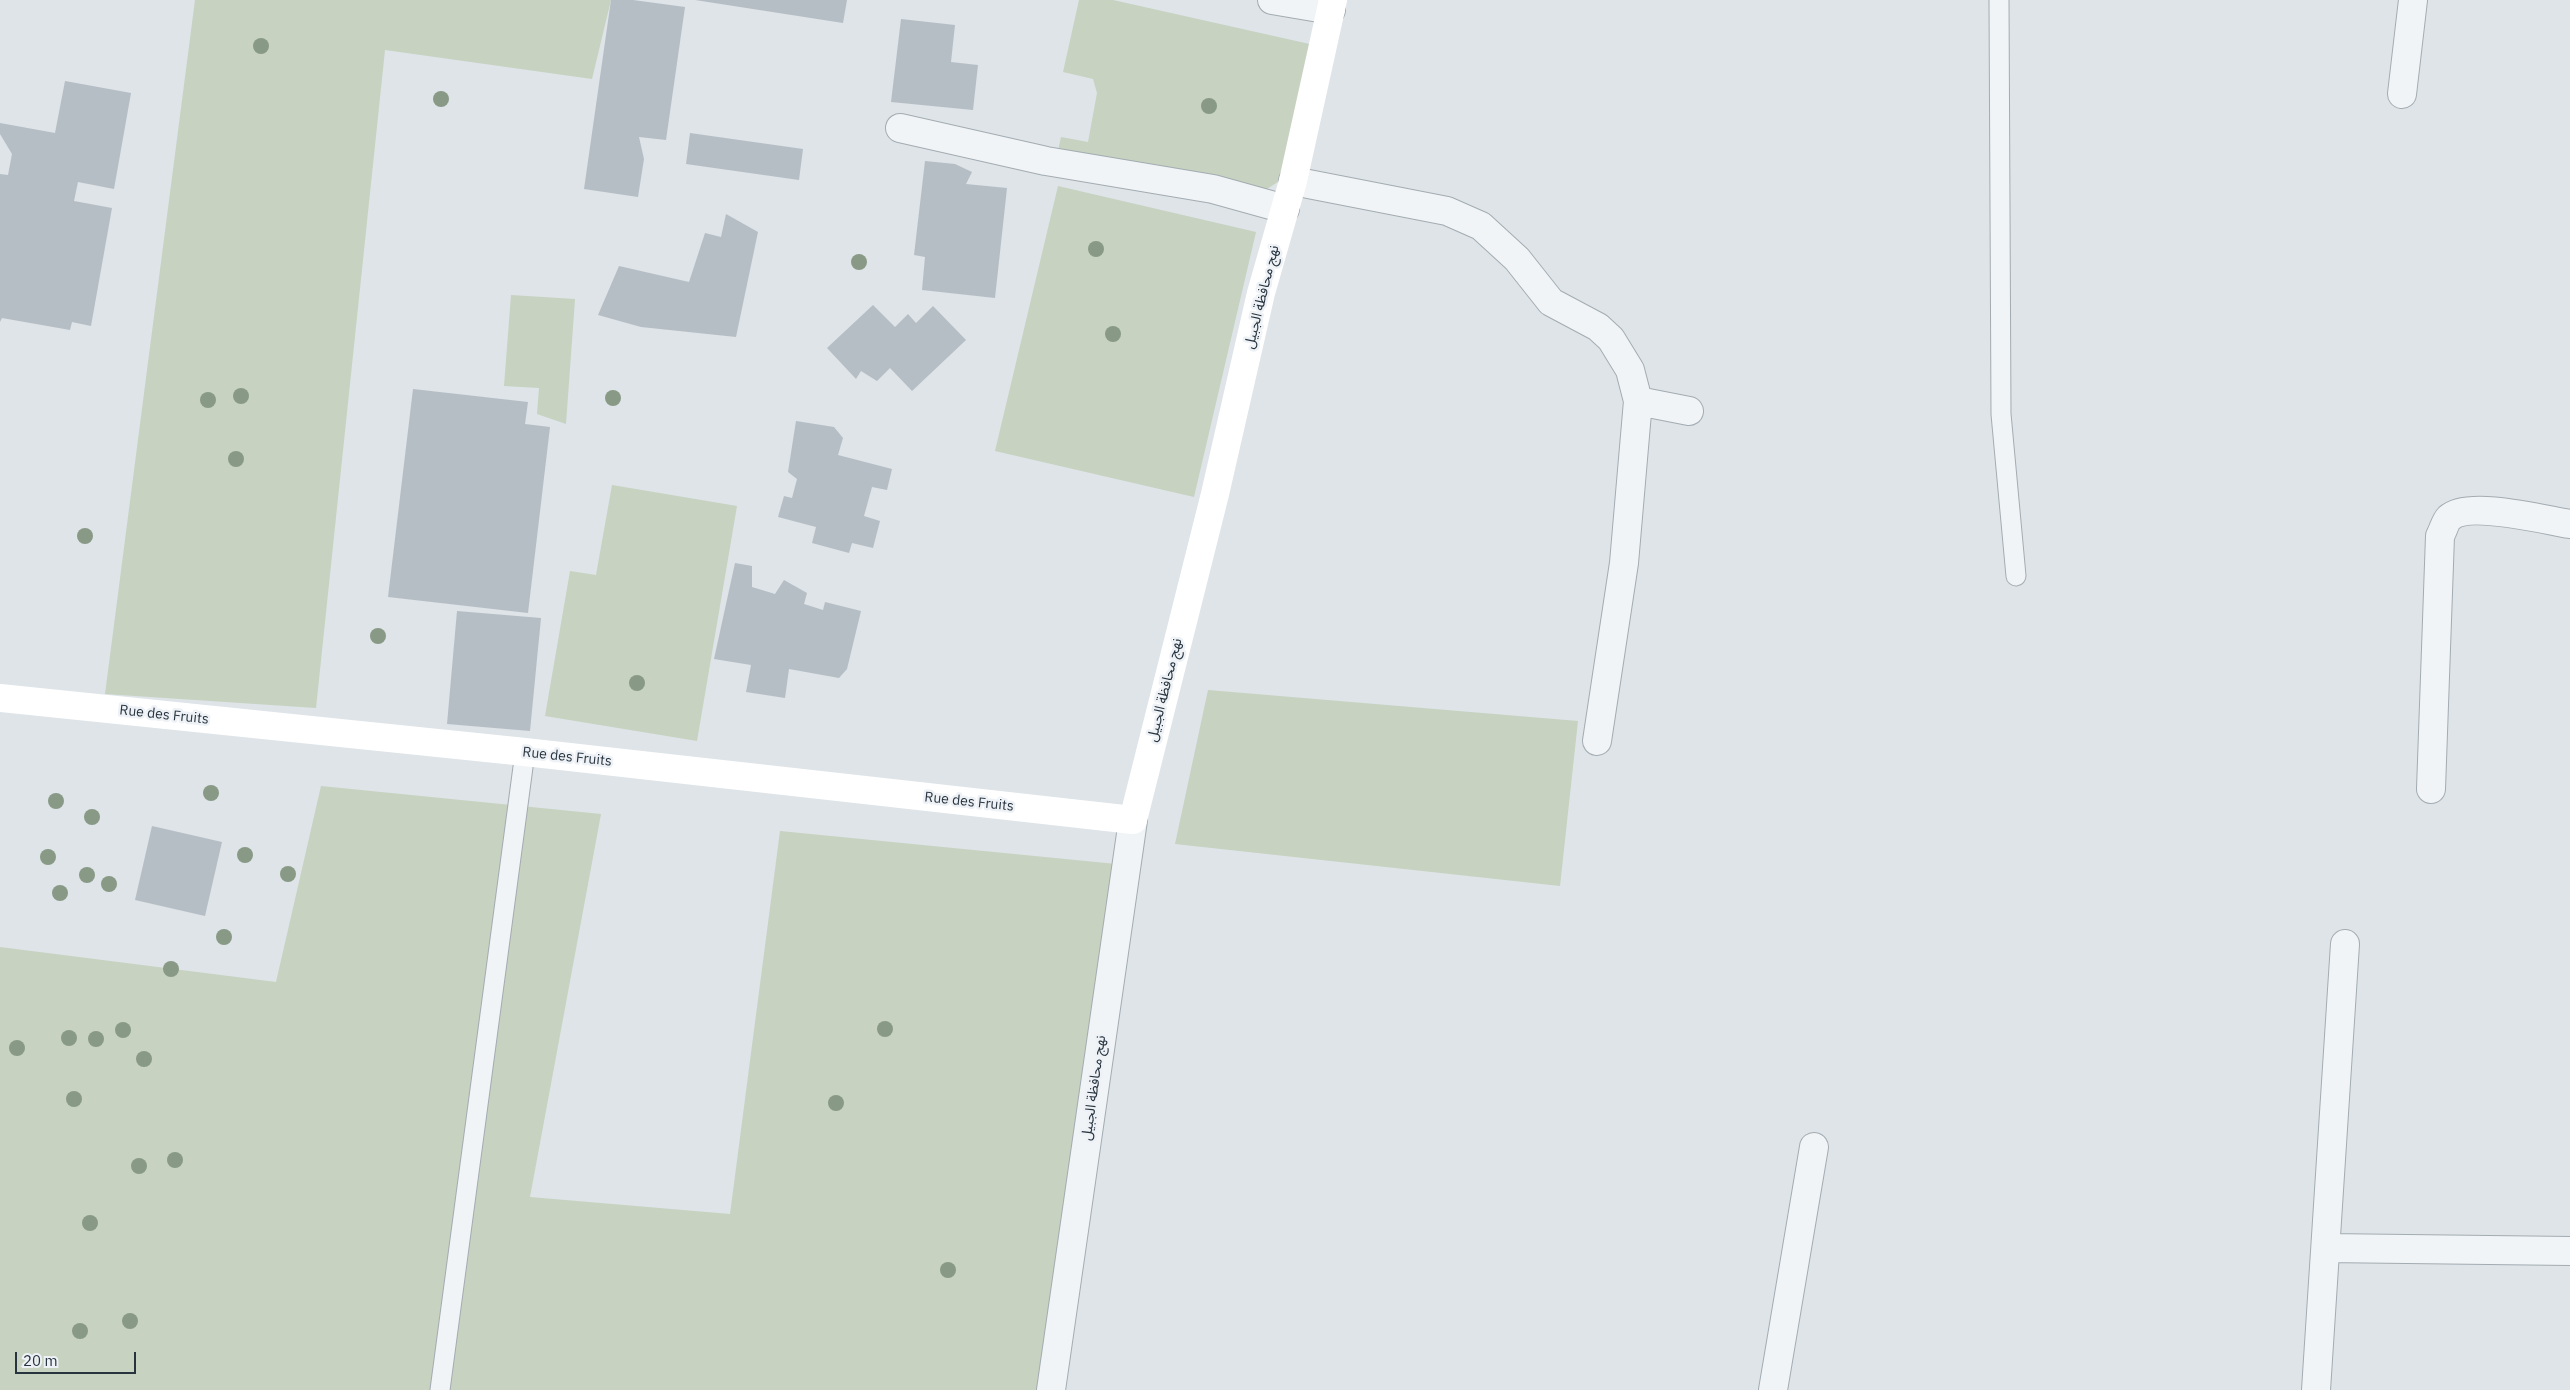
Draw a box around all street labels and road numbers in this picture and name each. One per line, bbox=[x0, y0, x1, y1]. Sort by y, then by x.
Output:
street label: نهج محافظة الجبيل bbox=[1241, 244, 1283, 350]
street label: نهج محافظة الجبيل bbox=[1144, 637, 1186, 743]
street label: Rue des Fruits bbox=[119, 702, 209, 728]
street label: Rue des Fruits bbox=[522, 744, 612, 770]
street label: Rue des Fruits bbox=[924, 789, 1014, 815]
street label: نهج محافظة الجبيل bbox=[1078, 1034, 1110, 1142]

